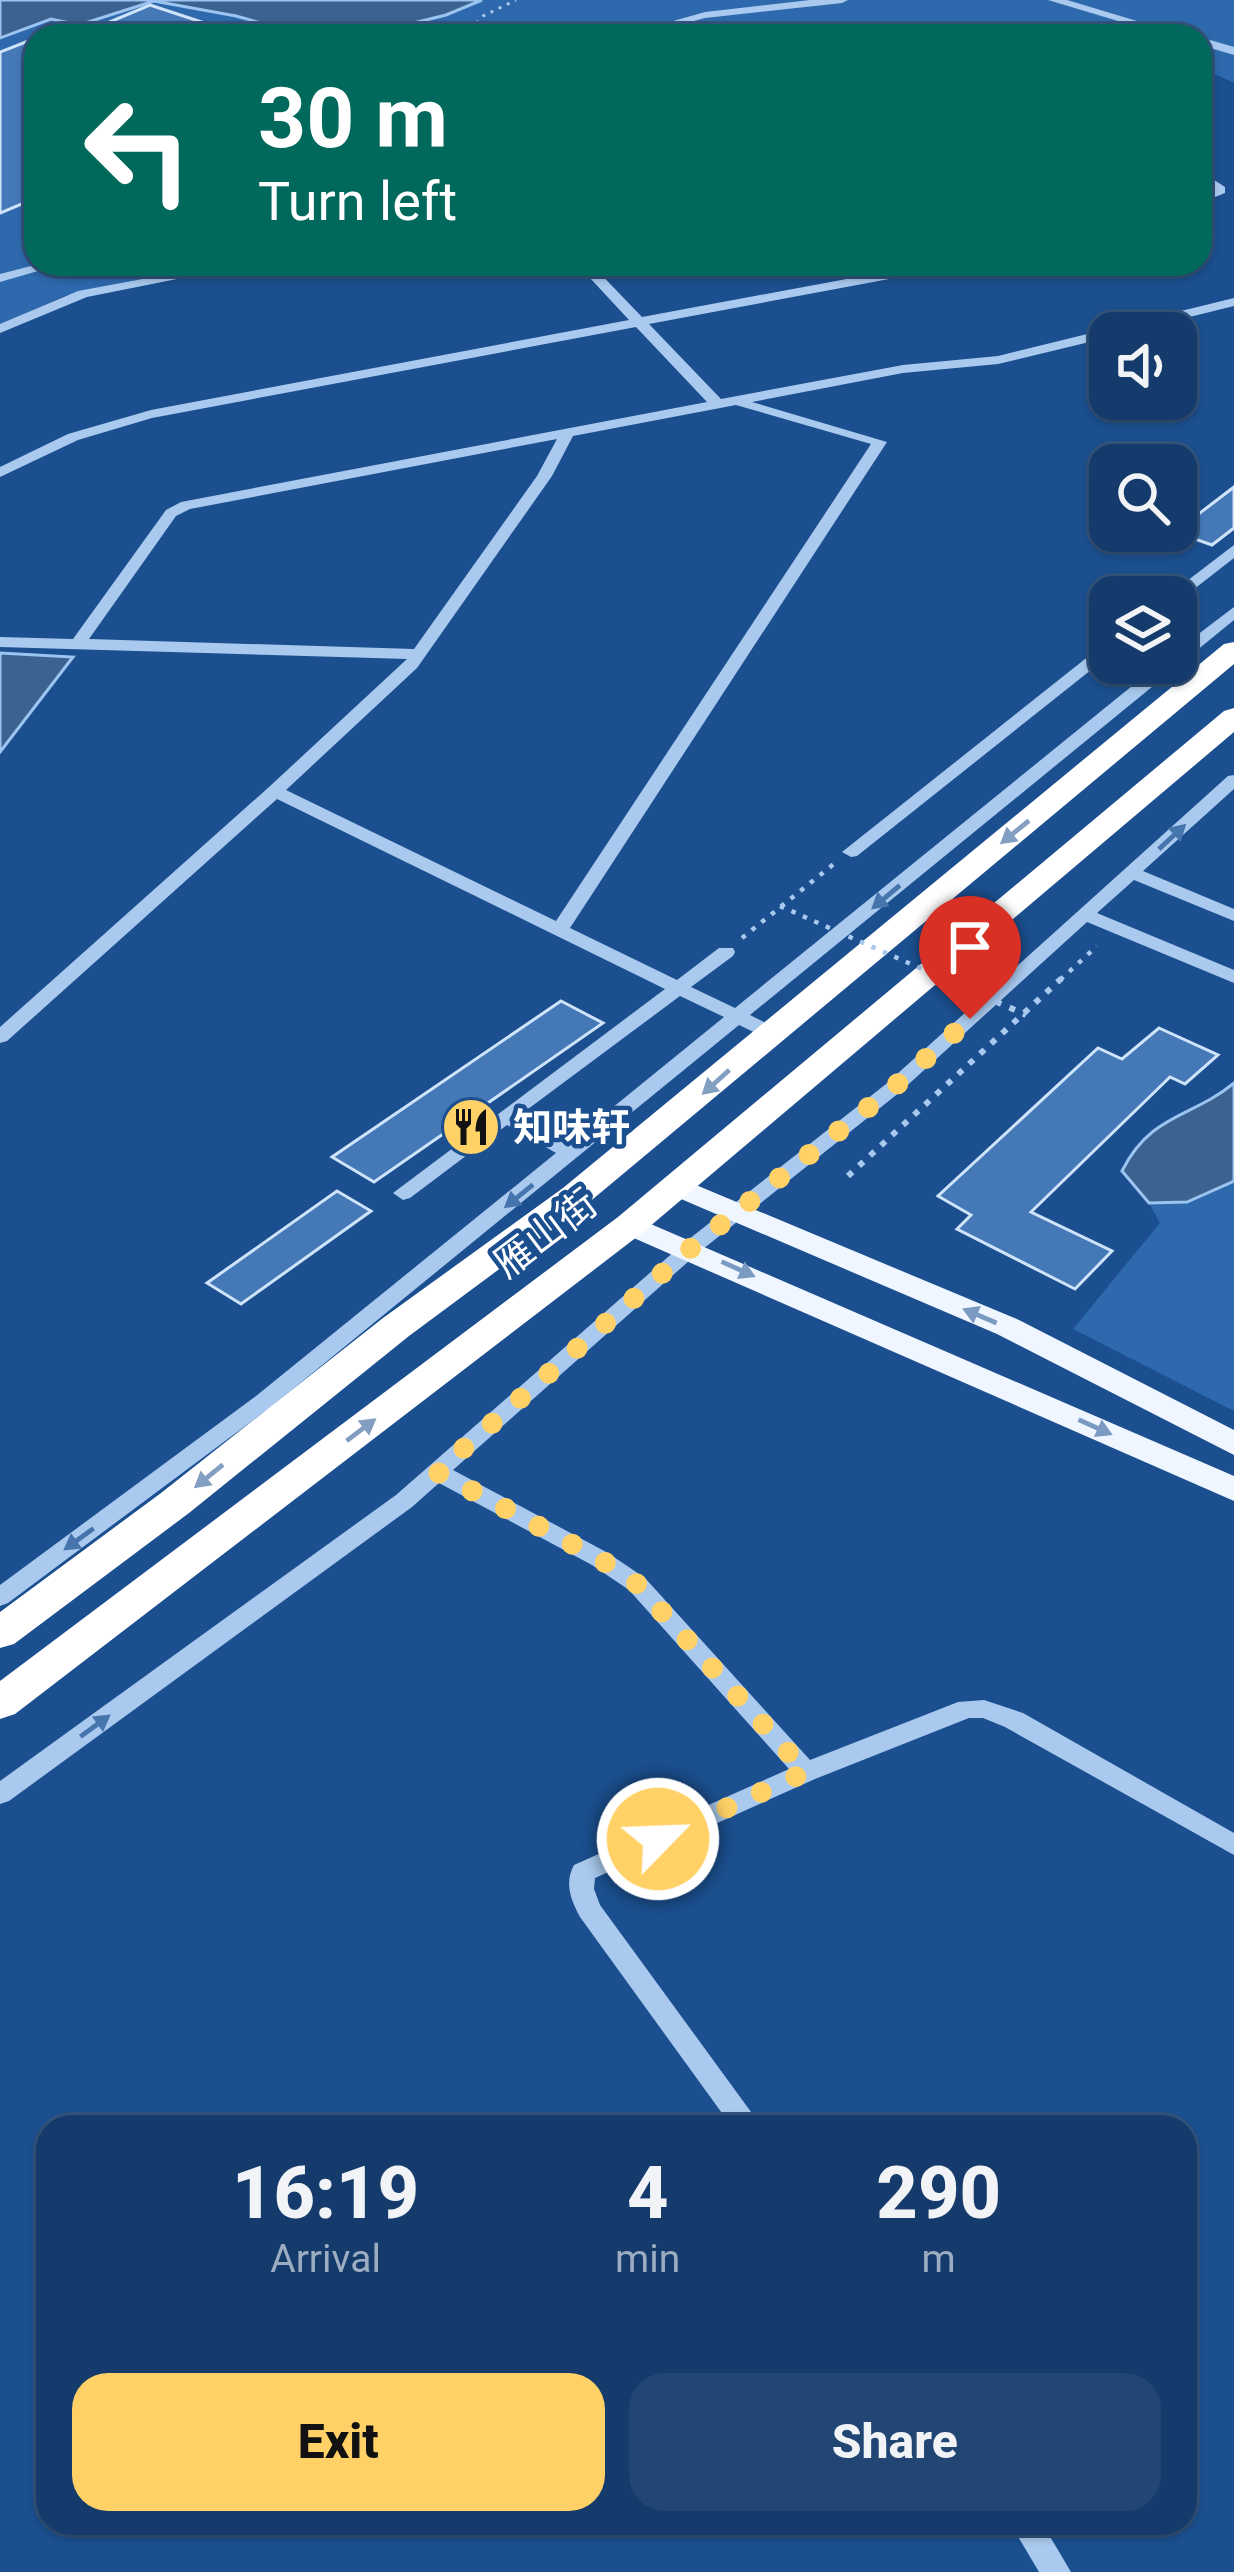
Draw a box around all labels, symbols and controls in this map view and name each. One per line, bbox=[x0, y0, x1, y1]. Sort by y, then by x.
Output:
text: 30 m bbox=[258, 69, 448, 168]
icon: left bbox=[60, 72, 216, 228]
text: Turn left bbox=[258, 170, 457, 233]
map controls bbox=[1089, 312, 1197, 684]
button: sound bbox=[1089, 312, 1197, 420]
button: search bbox=[1089, 444, 1197, 552]
button: layers bbox=[1089, 576, 1197, 684]
one-way arrow bbox=[1000, 818, 1030, 844]
one-way arrow bbox=[1157, 824, 1186, 851]
one-way arrow bbox=[871, 884, 902, 909]
pin bbox=[919, 896, 1021, 1019]
icon: arrive bbox=[937, 914, 1003, 980]
one-way arrow bbox=[701, 1068, 730, 1095]
restaurant icon: 知味轩 bbox=[440, 1096, 502, 1158]
place label: 知味轩 bbox=[513, 1105, 630, 1151]
street label: 雁山街 bbox=[485, 1180, 606, 1287]
one-way arrow bbox=[503, 1183, 534, 1208]
one-way arrow bbox=[721, 1259, 756, 1279]
one-way arrow bbox=[962, 1305, 997, 1325]
one-way arrow bbox=[1077, 1417, 1112, 1437]
one-way arrow bbox=[346, 1418, 377, 1442]
one-way arrow bbox=[194, 1463, 225, 1488]
one-way arrow bbox=[63, 1527, 94, 1551]
one-way arrow bbox=[79, 1714, 111, 1738]
position arrow bbox=[595, 1776, 721, 1902]
text: 16:19 bbox=[232, 2151, 419, 2236]
text: 4 bbox=[627, 2151, 668, 2236]
text: 290 bbox=[876, 2151, 1001, 2236]
text: Arrival bbox=[270, 2236, 381, 2282]
text: min bbox=[615, 2236, 680, 2282]
text: m bbox=[922, 2236, 956, 2282]
button: Exit bbox=[72, 2373, 605, 2511]
button: Share bbox=[629, 2373, 1161, 2511]

